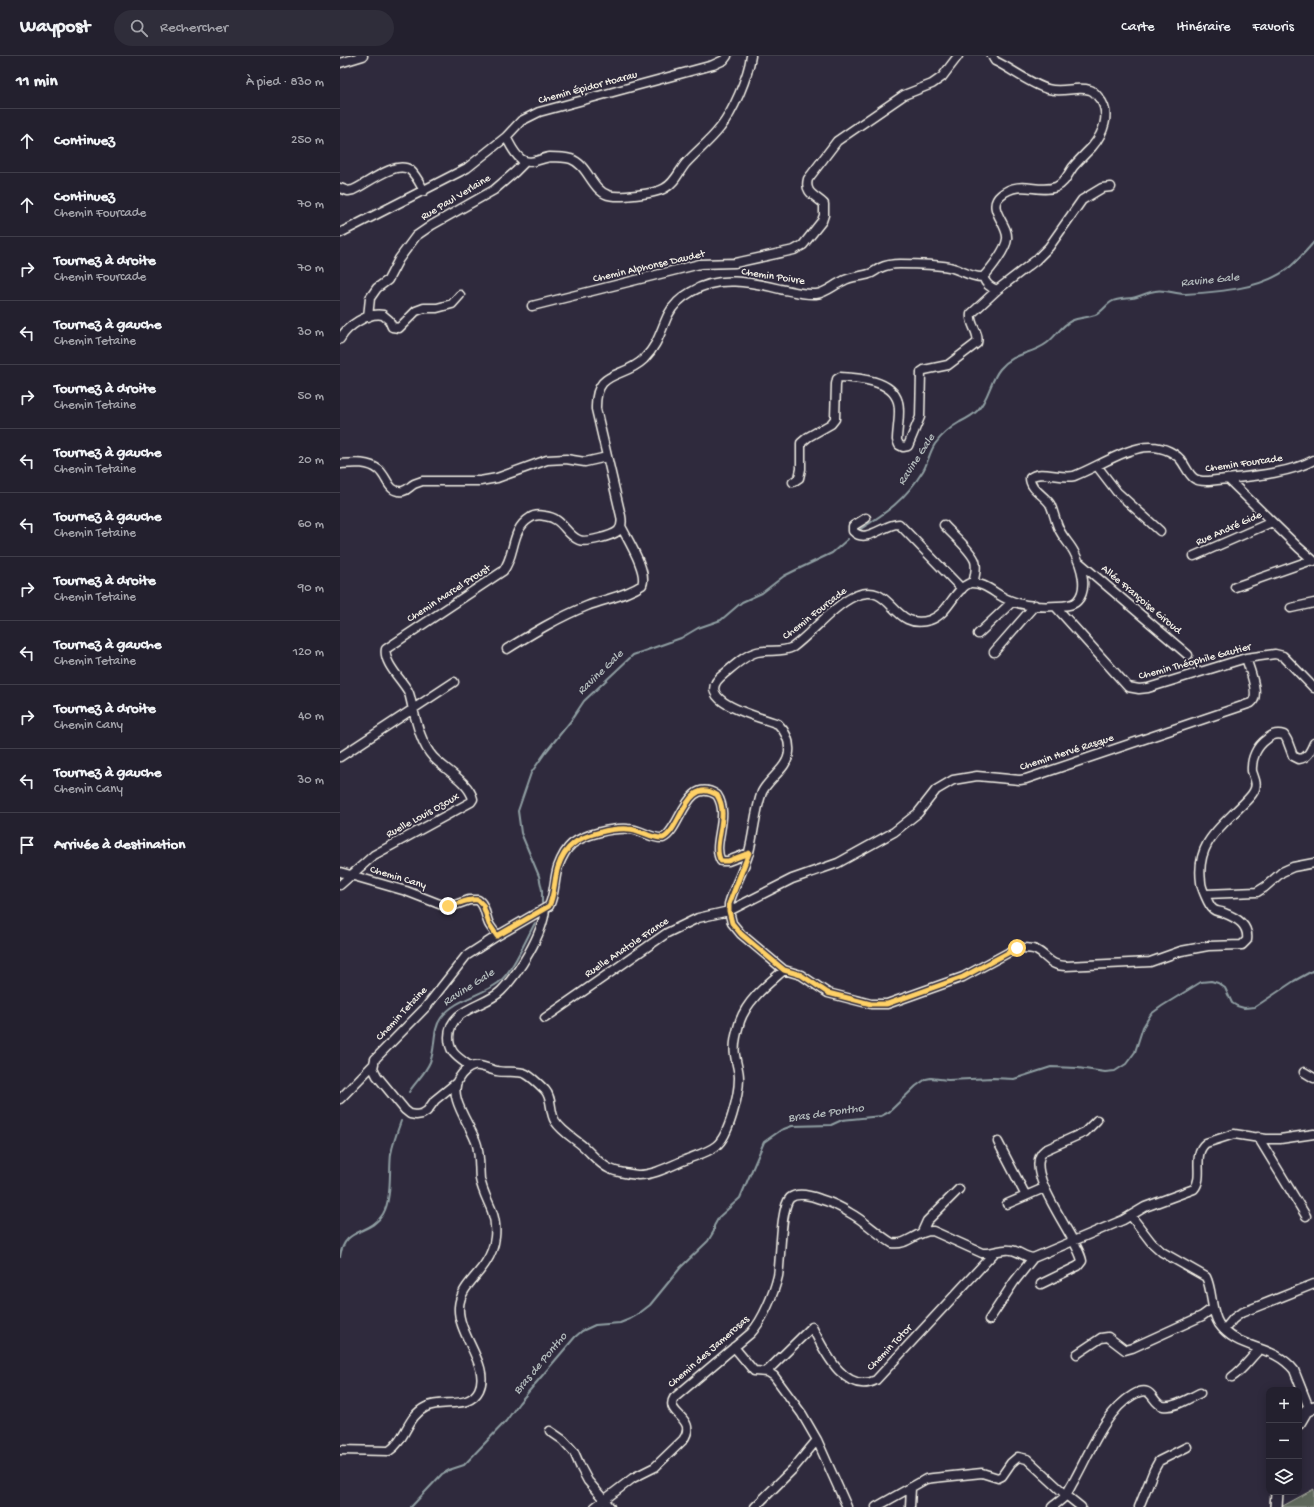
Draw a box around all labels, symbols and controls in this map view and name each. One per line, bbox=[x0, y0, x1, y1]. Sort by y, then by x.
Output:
search box bbox=[114, 10, 394, 46]
text: Waypost bbox=[20, 16, 90, 39]
icon: search bbox=[128, 17, 150, 39]
text: Rechercher bbox=[160, 19, 228, 37]
text: Carte bbox=[1121, 19, 1155, 36]
text: Itinéraire bbox=[1177, 19, 1230, 36]
text: Favoris bbox=[1252, 19, 1294, 36]
street label: Chemin Épidor Hoarau bbox=[537, 68, 639, 107]
text: 11 min bbox=[16, 72, 58, 92]
text: À pied · 830 m bbox=[246, 75, 324, 90]
icon: ahead bbox=[16, 130, 38, 152]
text: Continuez bbox=[54, 132, 115, 150]
text: 250 m bbox=[291, 133, 324, 148]
street label: Rue Paul Verlaine bbox=[419, 172, 493, 224]
text: Continuez bbox=[54, 188, 115, 206]
icon: ahead bbox=[16, 194, 38, 216]
text: 70 m bbox=[298, 197, 324, 212]
text: Chemin Fourcade bbox=[54, 206, 146, 221]
street label: Chemin Alphonse Daudet bbox=[592, 248, 707, 286]
text: Tournez à droite bbox=[54, 252, 156, 270]
icon: right bbox=[16, 258, 38, 280]
text: 70 m bbox=[298, 261, 324, 276]
street label: Chemin Poivre bbox=[740, 266, 806, 288]
text: Chemin Fourcade bbox=[54, 270, 146, 285]
water label: Ravine Gale bbox=[1180, 271, 1241, 291]
text: Tournez à gauche bbox=[54, 316, 162, 334]
icon: left bbox=[16, 322, 38, 344]
text: 30 m bbox=[298, 325, 324, 340]
text: Chemin Tetaine bbox=[54, 334, 136, 349]
text: Tournez à droite bbox=[54, 380, 156, 398]
icon: right bbox=[16, 386, 38, 408]
text: 50 m bbox=[297, 389, 324, 404]
text: Chemin Tetaine bbox=[54, 398, 136, 413]
water label: Ravine Gale bbox=[895, 431, 939, 488]
text: Tournez à gauche bbox=[54, 444, 162, 462]
icon: left bbox=[16, 450, 38, 472]
text: 20 m bbox=[298, 453, 324, 468]
street label: Chemin Fourcade bbox=[1205, 453, 1284, 475]
text: Chemin Tetaine bbox=[54, 462, 136, 477]
text: Tournez à gauche bbox=[54, 508, 162, 526]
street label: Rue André Gide bbox=[1194, 509, 1264, 549]
icon: left bbox=[16, 514, 38, 536]
text: 60 m bbox=[298, 517, 324, 532]
text: Chemin Tetaine bbox=[54, 526, 136, 541]
street label: Chemin Marcel Proust bbox=[405, 562, 494, 625]
street label: Allée Françoise Giroud bbox=[1099, 563, 1185, 638]
text: Tournez à droite bbox=[54, 572, 156, 590]
icon: right bbox=[16, 578, 38, 600]
text: 90 m bbox=[298, 581, 324, 596]
street label: Chemin Fourcade bbox=[781, 585, 850, 643]
text: Chemin Tetaine bbox=[54, 590, 136, 605]
text: Tournez à gauche bbox=[54, 636, 162, 654]
street label: Chemin Théophile Gautier bbox=[1137, 641, 1254, 683]
icon: left bbox=[16, 642, 38, 664]
text: 120 m bbox=[293, 645, 324, 660]
water label: Ravine Gale bbox=[575, 647, 628, 698]
text: Chemin Tetaine bbox=[54, 654, 136, 669]
text: Tournez à droite bbox=[54, 700, 156, 718]
icon: right bbox=[16, 706, 38, 728]
text: 40 m bbox=[298, 709, 324, 724]
text: Chemin Cany bbox=[54, 718, 123, 733]
street label: Chemin Hervé Rasque bbox=[1019, 732, 1116, 774]
text: Tournez à gauche bbox=[54, 764, 162, 782]
icon: left bbox=[16, 770, 38, 792]
text: 30 m bbox=[298, 773, 324, 788]
text: Chemin Cany bbox=[54, 782, 123, 797]
street label: Ruelle Louis Ozoux bbox=[384, 791, 462, 841]
icon: arrive bbox=[16, 834, 38, 856]
text: Arrivée à destination bbox=[54, 836, 185, 854]
street label: Chemin Cany bbox=[368, 864, 428, 892]
route end bbox=[439, 897, 457, 915]
street label: Ruelle Anatole France bbox=[583, 915, 672, 981]
route start bbox=[1008, 939, 1026, 957]
water label: Ravine Gale bbox=[441, 966, 498, 1010]
street label: Chemin Tetaine bbox=[374, 984, 430, 1043]
water label: Bras de Pontho bbox=[787, 1102, 866, 1126]
street label: Chemin des Jamerosas bbox=[666, 1313, 753, 1391]
street label: Chemin Totor bbox=[865, 1322, 916, 1374]
water label: Bras de Pontho bbox=[511, 1330, 571, 1398]
map controls bbox=[1266, 1387, 1302, 1495]
button: + bbox=[1266, 1387, 1302, 1423]
button: − bbox=[1266, 1423, 1302, 1459]
button: layers bbox=[1266, 1459, 1302, 1495]

